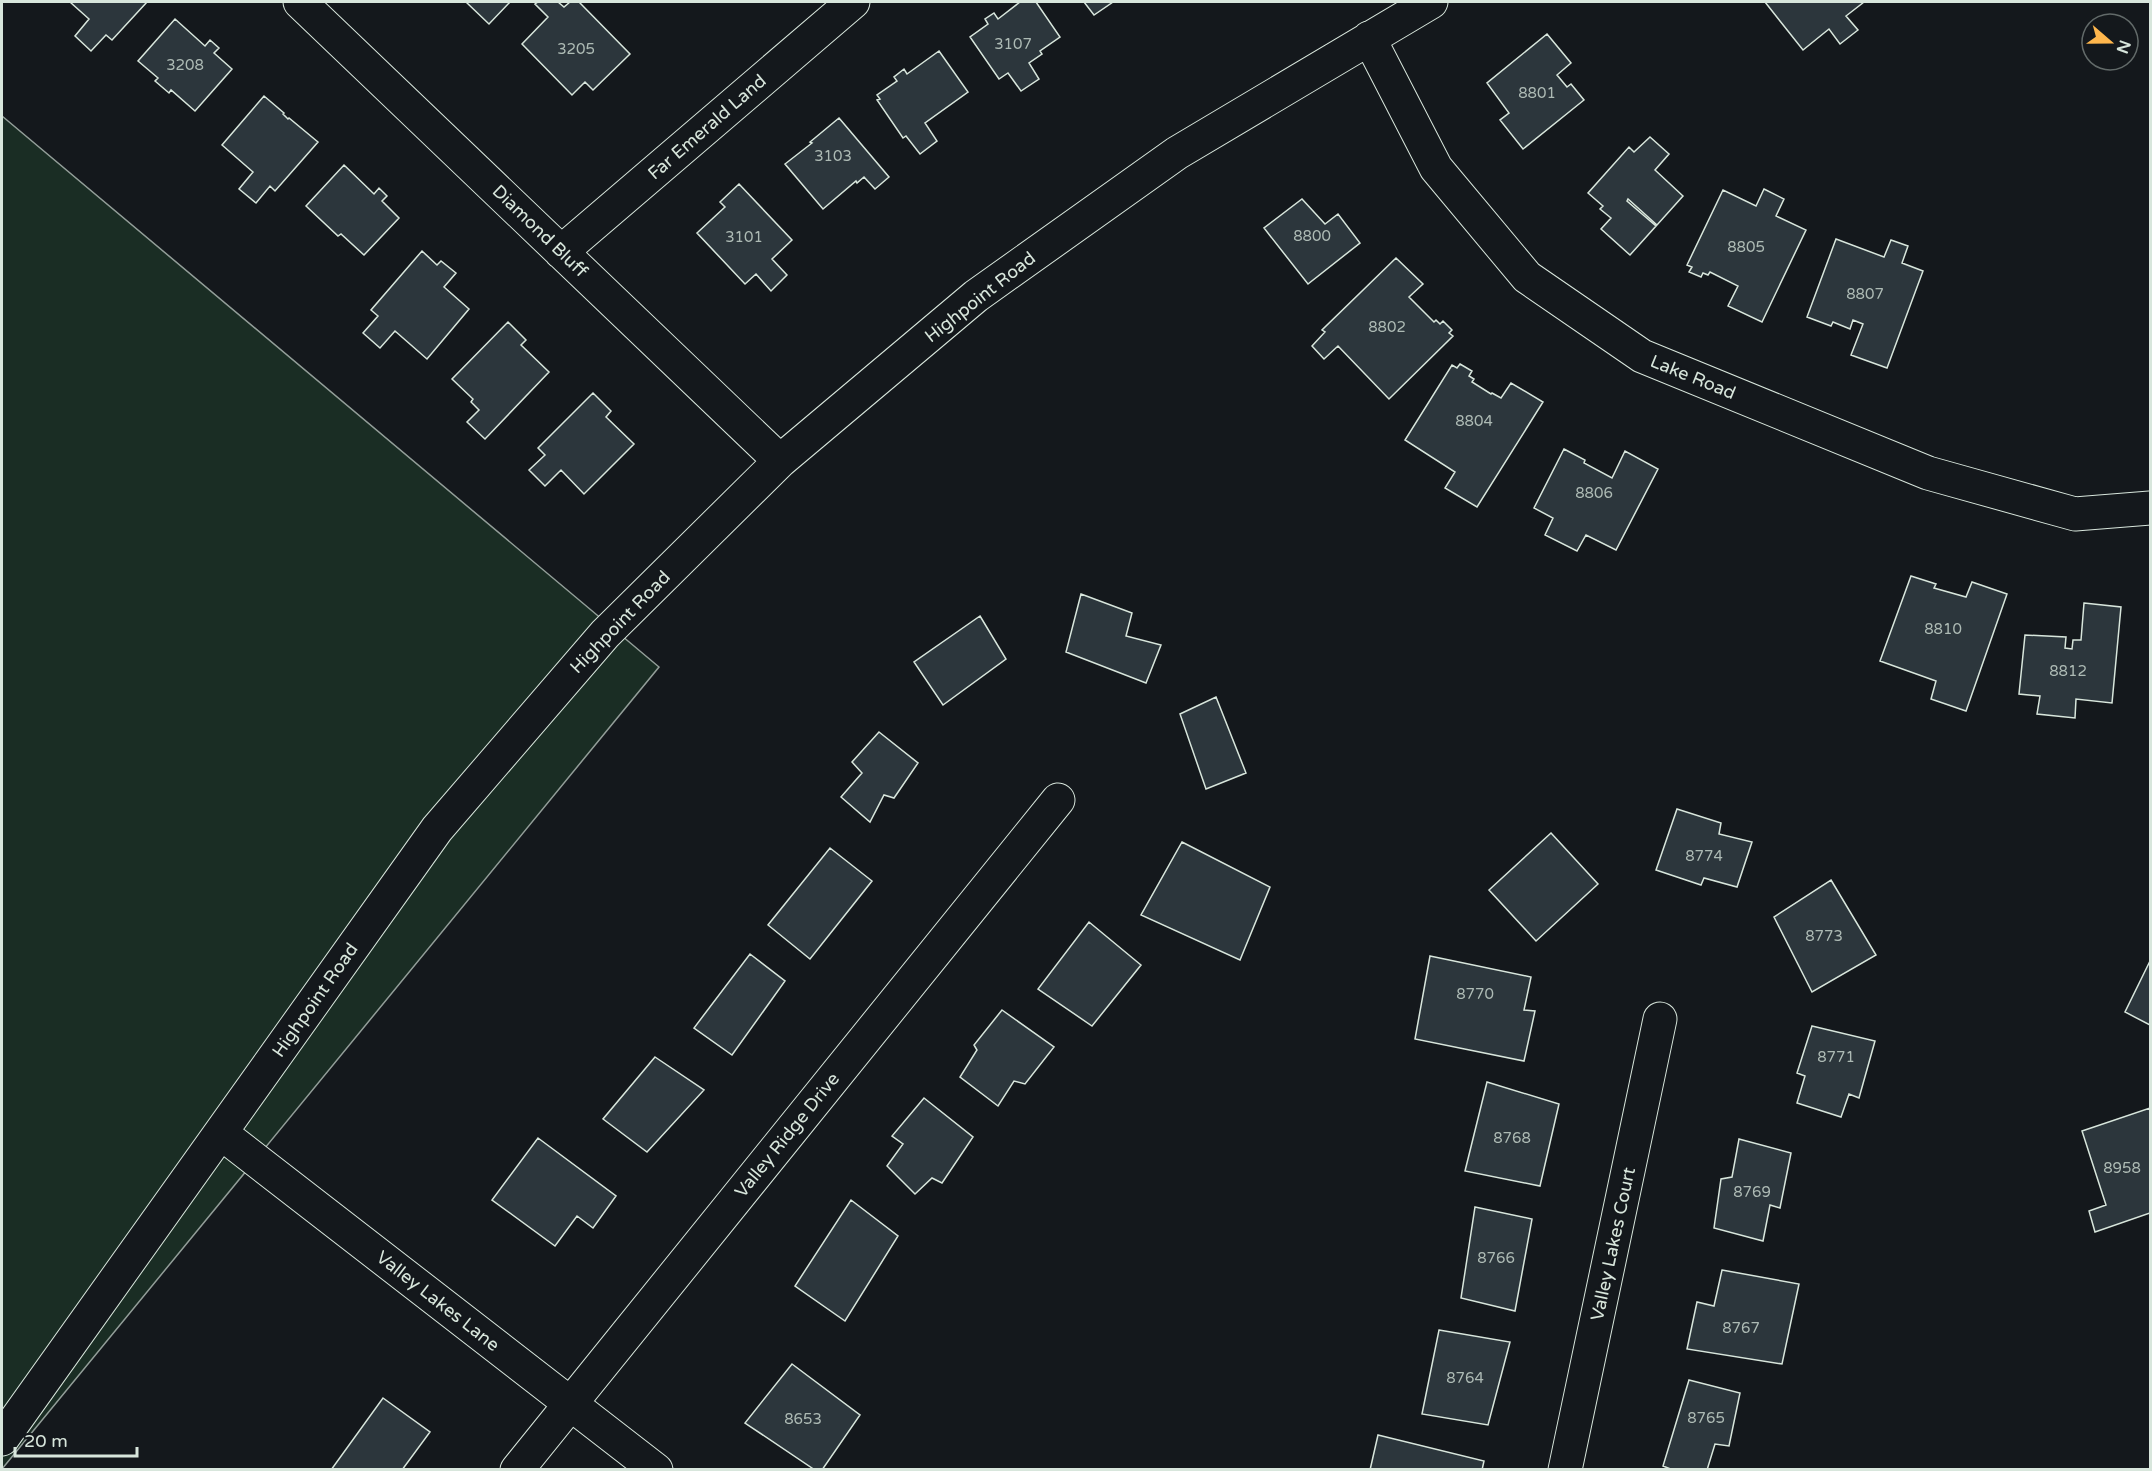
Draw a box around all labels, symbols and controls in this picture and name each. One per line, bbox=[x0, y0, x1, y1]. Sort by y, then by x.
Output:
north arrow bbox=[2080, 12, 2140, 72]
house number: 3107 bbox=[994, 35, 1032, 53]
text: N bbox=[2112, 37, 2135, 56]
house number: 3205 bbox=[557, 40, 595, 58]
house number: 3208 bbox=[166, 56, 204, 74]
street label: Far Emerald Land bbox=[643, 70, 771, 184]
house number: 8801 bbox=[1518, 84, 1556, 102]
house number: 3103 bbox=[814, 147, 852, 165]
street label: Diamond Bluff bbox=[488, 180, 592, 282]
house number: 8800 bbox=[1293, 227, 1331, 245]
house number: 3101 bbox=[725, 228, 763, 246]
house number: 8805 bbox=[1727, 238, 1765, 256]
street label: Highpoint Road bbox=[920, 247, 1040, 347]
house number: 8807 bbox=[1846, 285, 1884, 303]
house number: 8802 bbox=[1368, 318, 1406, 336]
street label: Lake Road bbox=[1647, 350, 1739, 404]
house number: 8804 bbox=[1455, 412, 1493, 430]
house number: 8806 bbox=[1575, 484, 1613, 502]
street label: Highpoint Road bbox=[565, 566, 675, 678]
house number: 8810 bbox=[1924, 620, 1962, 638]
house number: 8812 bbox=[2049, 662, 2087, 680]
house number: 8774 bbox=[1685, 847, 1723, 865]
house number: 8773 bbox=[1805, 927, 1843, 945]
street label: Highpoint Road bbox=[267, 939, 363, 1061]
house number: 8770 bbox=[1456, 985, 1494, 1003]
house number: 8771 bbox=[1817, 1048, 1855, 1066]
street label: Valley Ridge Drive bbox=[730, 1068, 844, 1202]
house number: 8768 bbox=[1493, 1129, 1531, 1147]
house number: 8958 bbox=[2103, 1159, 2141, 1177]
street label: Valley Lakes Court bbox=[1586, 1165, 1640, 1323]
house number: 8769 bbox=[1733, 1183, 1771, 1201]
street label: Valley Lakes Lane bbox=[372, 1246, 504, 1356]
house number: 8766 bbox=[1477, 1249, 1515, 1267]
house number: 8767 bbox=[1722, 1319, 1760, 1337]
house number: 8764 bbox=[1446, 1369, 1484, 1387]
house number: 8765 bbox=[1687, 1409, 1725, 1427]
house number: 8653 bbox=[784, 1410, 822, 1428]
scale bar bbox=[15, 1420, 136, 1458]
text: 20 m bbox=[24, 1430, 68, 1452]

